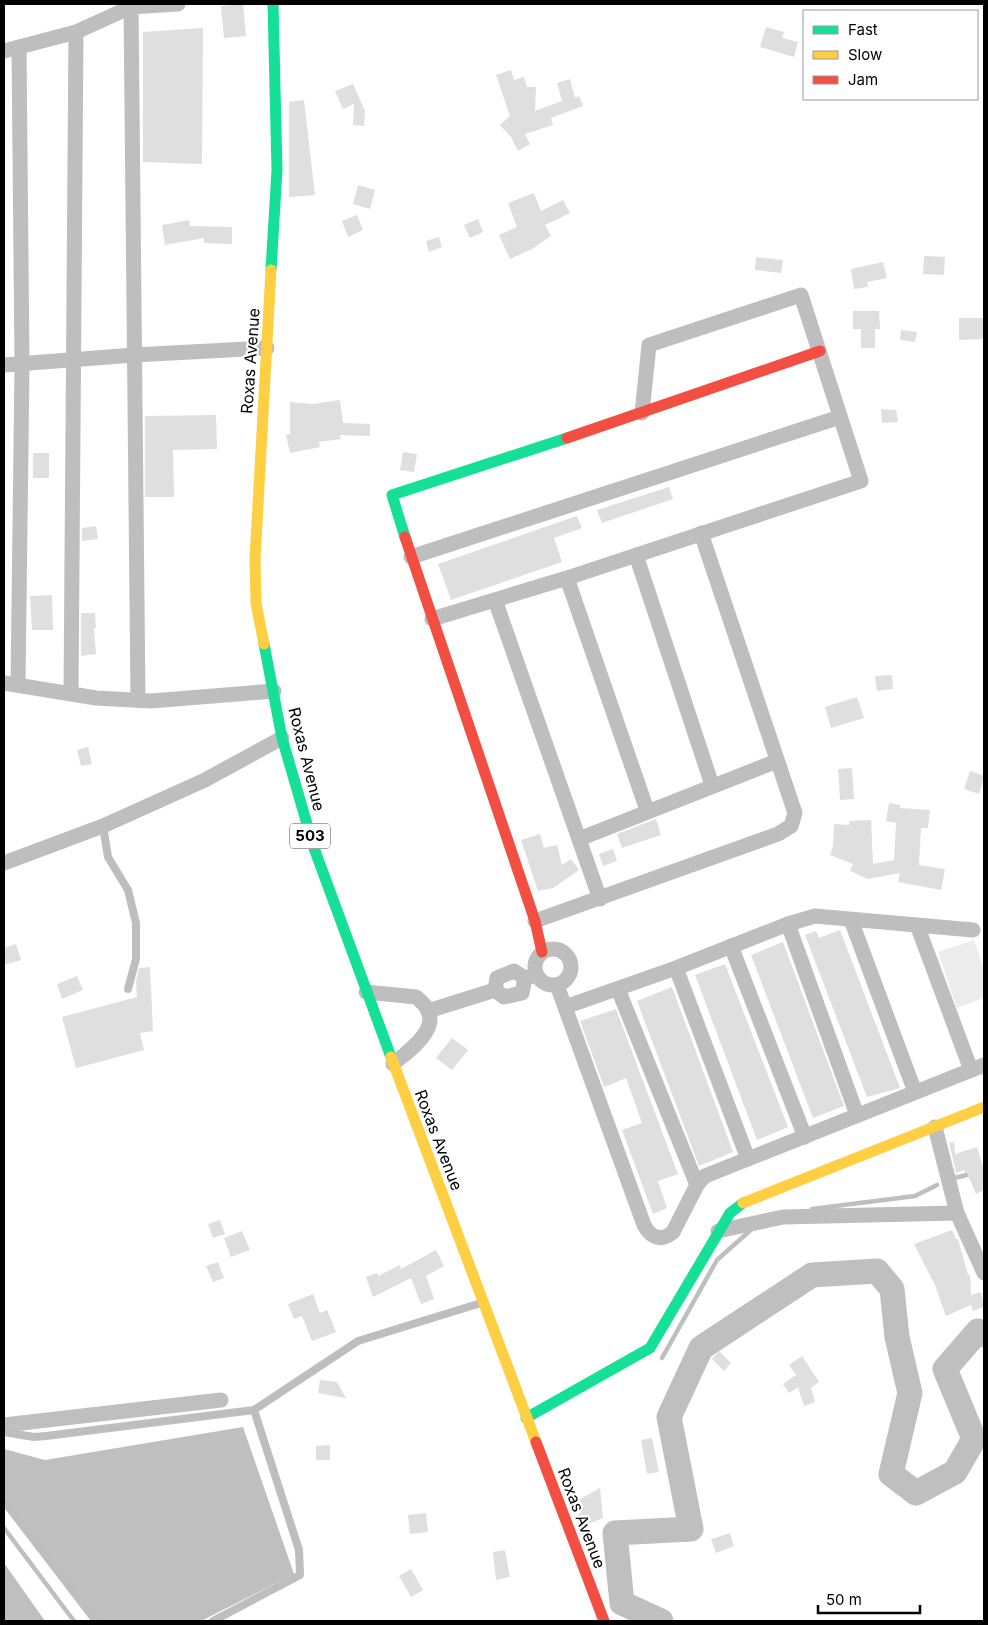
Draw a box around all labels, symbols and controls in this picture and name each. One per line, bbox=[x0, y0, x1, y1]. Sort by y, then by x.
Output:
legend bbox=[803, 10, 978, 100]
text: Fast bbox=[848, 20, 878, 39]
text: Slow bbox=[848, 45, 882, 64]
text: Jam bbox=[848, 70, 878, 89]
street label: Roxas Avenue bbox=[236, 307, 264, 415]
street label: Roxas Avenue bbox=[284, 705, 330, 813]
road number: 503 bbox=[290, 824, 330, 848]
street label: Roxas Avenue bbox=[411, 1087, 467, 1193]
street label: Roxas Avenue bbox=[554, 1465, 610, 1571]
scale bar bbox=[818, 1582, 920, 1614]
text: 50 m bbox=[826, 1590, 862, 1609]

